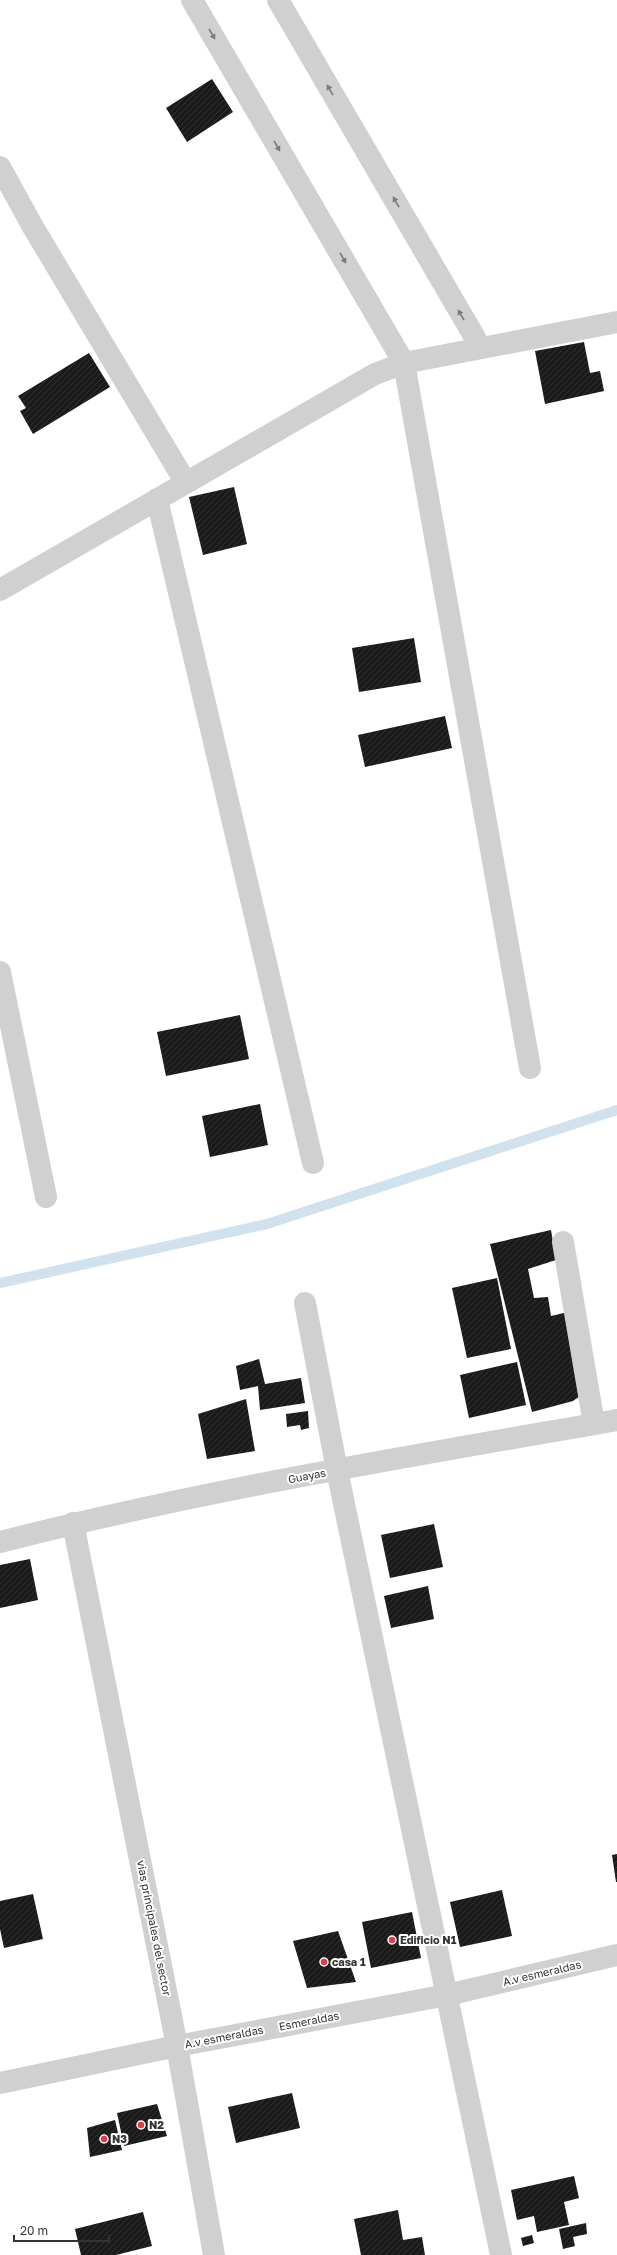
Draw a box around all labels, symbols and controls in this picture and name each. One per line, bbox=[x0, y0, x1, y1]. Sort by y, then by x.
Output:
one-way arrow bbox=[208, 28, 215, 40]
one-way arrow bbox=[327, 84, 334, 96]
one-way arrow bbox=[274, 140, 281, 152]
one-way arrow bbox=[392, 196, 399, 208]
one-way arrow bbox=[339, 252, 346, 264]
one-way arrow bbox=[458, 309, 465, 321]
street label: Guayas bbox=[287, 1465, 327, 1486]
street label: vias principales del sector bbox=[135, 1859, 174, 1998]
place label: Edificio N1 bbox=[400, 1933, 457, 1946]
marker: Edificio N1 bbox=[387, 1935, 397, 1945]
place label: casa 1 bbox=[332, 1955, 366, 1968]
marker: casa 1 bbox=[319, 1957, 329, 1967]
street label: A.v esmeraldas bbox=[501, 1957, 582, 1988]
street label: Esmeraldas bbox=[278, 2008, 340, 2033]
street label: A.v esmeraldas bbox=[183, 2022, 265, 2051]
place label: N2 bbox=[149, 2118, 164, 2131]
marker: N2 bbox=[136, 2120, 146, 2130]
place label: N3 bbox=[112, 2132, 127, 2145]
marker: N3 bbox=[99, 2134, 109, 2144]
scale bar bbox=[14, 2217, 109, 2243]
text: 20 m bbox=[20, 2223, 48, 2238]

